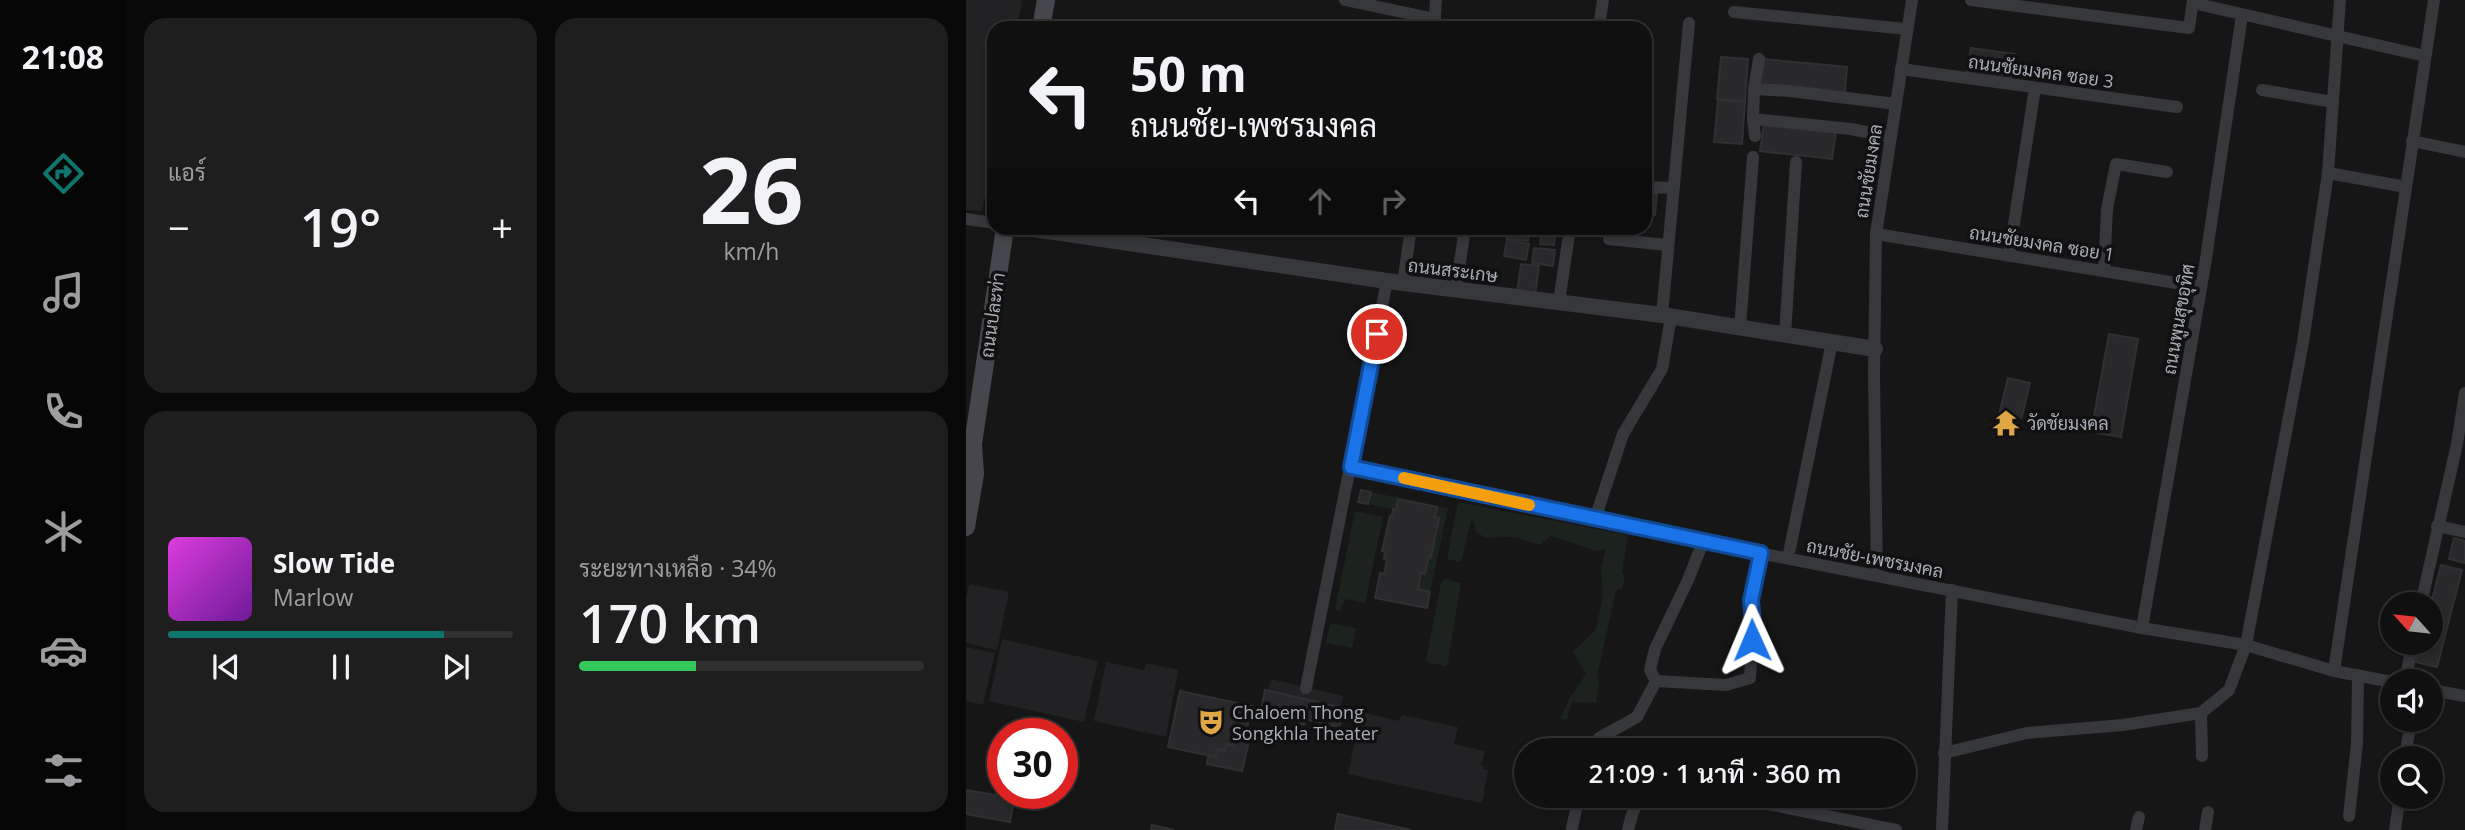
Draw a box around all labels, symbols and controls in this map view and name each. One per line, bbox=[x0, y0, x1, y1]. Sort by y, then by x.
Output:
text: 21:08 bbox=[22, 35, 104, 78]
text: 50 m bbox=[1130, 40, 1247, 106]
icon: left bbox=[1015, 49, 1106, 140]
street label: ถนนชัยมงคล ซอย 3 bbox=[1967, 49, 2115, 93]
text: ถนนชัย-เพชรมงคล bbox=[1130, 103, 1377, 146]
street label: ถนนชัยมงคล bbox=[1849, 122, 1887, 220]
text: 26 bbox=[699, 127, 804, 251]
icon: directions bbox=[39, 149, 88, 198]
text: แอร์ bbox=[168, 156, 206, 188]
icon: left bbox=[1228, 182, 1266, 220]
icon: ahead bbox=[1301, 182, 1339, 220]
icon: right bbox=[1374, 182, 1412, 220]
text: 19° bbox=[300, 191, 381, 262]
text: − bbox=[168, 201, 190, 253]
text: + bbox=[491, 201, 513, 253]
street label: ถนนชัยมงคล ซอย 1 bbox=[1968, 220, 2116, 266]
text: km/h bbox=[724, 235, 779, 267]
street label: ถนนสระเกษ bbox=[1407, 253, 1500, 288]
street label: ถนนพูนสุขอุทิศ bbox=[2156, 262, 2202, 377]
icon: music bbox=[39, 268, 88, 317]
street label: ถนนปละท่า bbox=[974, 271, 1010, 359]
pin bbox=[1347, 304, 1407, 364]
icon: arrive bbox=[1358, 315, 1396, 353]
icon: phone bbox=[39, 387, 88, 436]
temple icon: วัดชัยมงคล bbox=[1991, 408, 2021, 438]
place label: วัดชัยมงคล bbox=[2027, 411, 2109, 435]
icon: climate bbox=[39, 507, 88, 556]
street label: ถนนชัย-เพชรมงคล bbox=[1804, 533, 1946, 583]
text: Slow Tide bbox=[273, 545, 395, 581]
text: ระยะทางเหลือ · 34% bbox=[579, 552, 776, 584]
text: Marlow bbox=[273, 581, 353, 613]
text: 170 km bbox=[579, 587, 761, 658]
north arrow bbox=[2380, 592, 2443, 654]
map controls bbox=[2380, 592, 2443, 809]
position arrow bbox=[1715, 603, 1789, 677]
icon: car bbox=[39, 626, 88, 675]
icon: previous bbox=[207, 648, 245, 686]
icon: pause bbox=[322, 648, 360, 686]
icon: next bbox=[437, 648, 475, 686]
button: sound bbox=[2380, 669, 2443, 732]
place label: Chaloem Thong Songkhla Theater bbox=[1232, 700, 1379, 745]
theatre icon: Chaloem Thong Songkhla Theater bbox=[1196, 707, 1226, 737]
speed limit sign: 30 bbox=[987, 718, 1078, 809]
icon: filters bbox=[39, 746, 88, 795]
button: search bbox=[2380, 746, 2443, 809]
text: 21:09 · 1 นาที · 360 m bbox=[1589, 755, 1841, 791]

